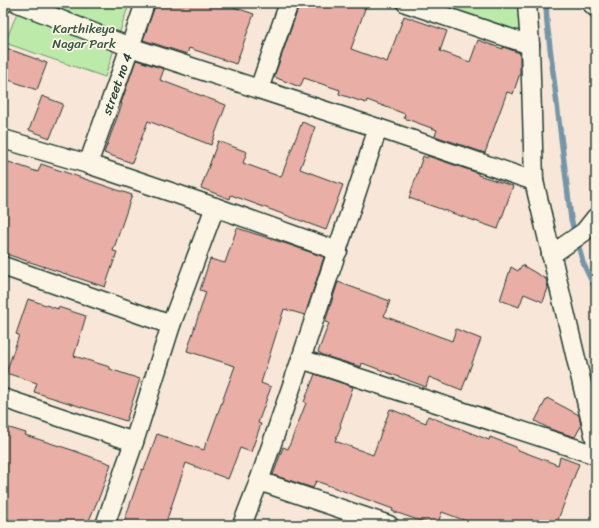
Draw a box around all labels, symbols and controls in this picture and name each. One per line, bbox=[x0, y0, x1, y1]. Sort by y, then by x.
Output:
park label: Karthikeya Nagar Park bbox=[52, 17, 116, 55]
street label: street no 4 bbox=[95, 50, 139, 119]

